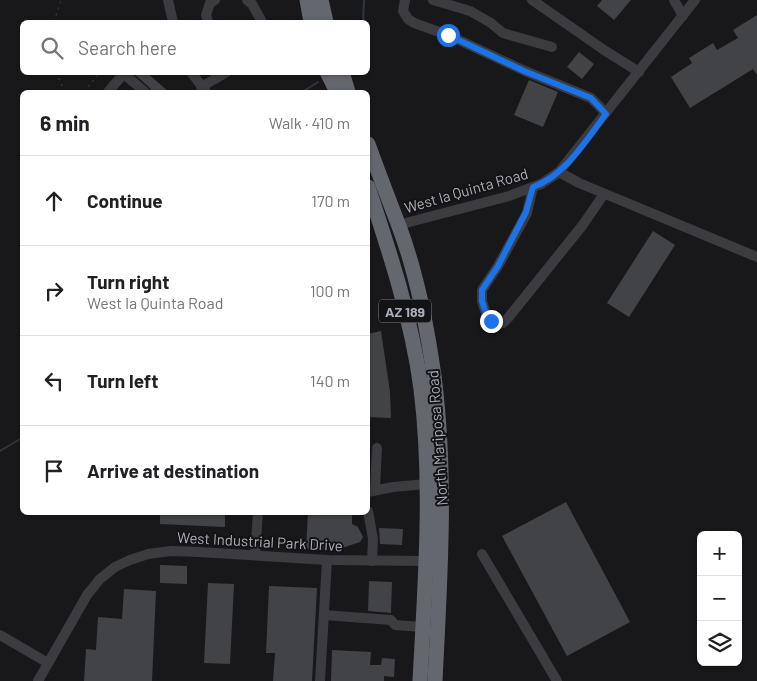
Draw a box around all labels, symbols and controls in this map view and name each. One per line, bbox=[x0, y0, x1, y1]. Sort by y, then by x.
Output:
search box bbox=[20, 20, 370, 75]
route start bbox=[437, 24, 460, 47]
icon: search bbox=[38, 34, 66, 62]
text: Search here bbox=[78, 36, 177, 59]
text: 6 min bbox=[40, 110, 90, 135]
text: Walk · 410 m bbox=[269, 113, 350, 132]
street label: West la Quinta Road bbox=[402, 164, 530, 216]
icon: ahead bbox=[40, 187, 68, 215]
text: Continue bbox=[87, 189, 163, 212]
text: 170 m bbox=[311, 191, 350, 210]
text: Turn right bbox=[87, 270, 169, 293]
icon: right bbox=[40, 277, 68, 305]
text: 100 m bbox=[310, 281, 350, 300]
text: West la Quinta Road bbox=[87, 293, 223, 312]
road number: AZ 189 bbox=[379, 300, 431, 322]
route end bbox=[480, 310, 503, 333]
icon: left bbox=[40, 367, 68, 395]
text: Turn left bbox=[87, 369, 158, 392]
street label: North Mariposa Road bbox=[423, 370, 451, 506]
text: 140 m bbox=[310, 371, 350, 390]
icon: arrive bbox=[40, 457, 68, 485]
text: Arrive at destination bbox=[87, 459, 259, 482]
street label: West Industrial Park Drive bbox=[177, 528, 343, 554]
map controls bbox=[697, 531, 742, 666]
button: + bbox=[697, 531, 742, 576]
button: − bbox=[697, 576, 742, 621]
button: layers bbox=[697, 621, 742, 666]

